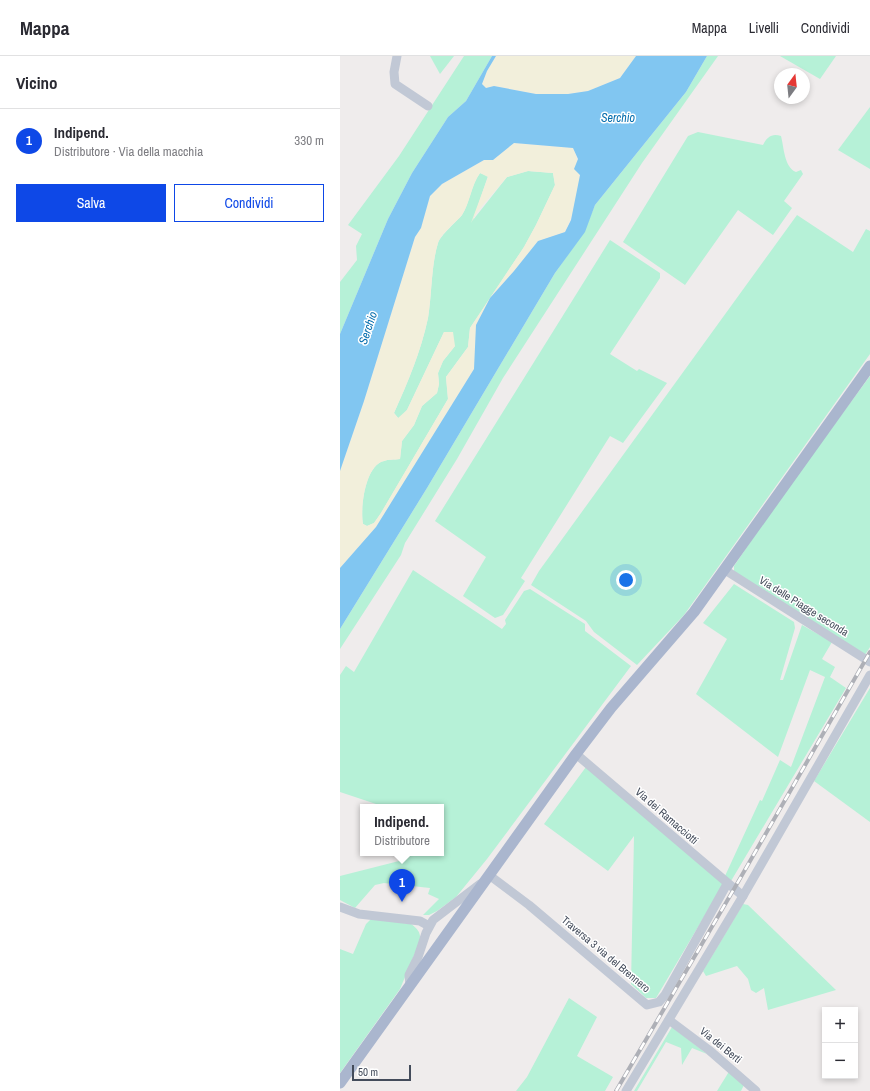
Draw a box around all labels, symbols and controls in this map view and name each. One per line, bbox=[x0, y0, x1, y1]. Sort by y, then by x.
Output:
text: Mappa bbox=[20, 15, 69, 41]
text: Mappa bbox=[692, 19, 727, 37]
text: Livelli bbox=[749, 19, 779, 37]
text: Condividi bbox=[801, 19, 850, 37]
north arrow bbox=[774, 68, 810, 104]
text: Vicino bbox=[16, 71, 58, 94]
water label: Serchio bbox=[601, 110, 635, 126]
text: Indipend. bbox=[54, 122, 109, 143]
text: 1 bbox=[26, 132, 32, 149]
text: 330 m bbox=[294, 132, 324, 149]
text: Distributore · Via della macchia bbox=[54, 143, 203, 160]
button: Salva bbox=[16, 184, 166, 222]
button: Condividi bbox=[174, 184, 324, 222]
water label: Serchio bbox=[355, 309, 381, 347]
your location bbox=[616, 570, 636, 590]
street label: Via delle Piagge seconda bbox=[757, 573, 851, 639]
street label: Via dei Ramacciotti bbox=[633, 785, 701, 847]
popup bbox=[360, 804, 444, 856]
text: Indipend. bbox=[374, 811, 429, 832]
text: Distributore bbox=[374, 832, 430, 849]
pin: 1 bbox=[389, 869, 415, 902]
street label: Traversa 3 via del Brennero bbox=[559, 913, 653, 995]
map controls bbox=[822, 1007, 858, 1079]
button: + bbox=[822, 1007, 858, 1043]
street label: Via dei Berti bbox=[697, 1024, 745, 1066]
button: − bbox=[822, 1043, 858, 1079]
scale bar bbox=[352, 1063, 411, 1082]
text: 50 m bbox=[358, 1065, 378, 1079]

